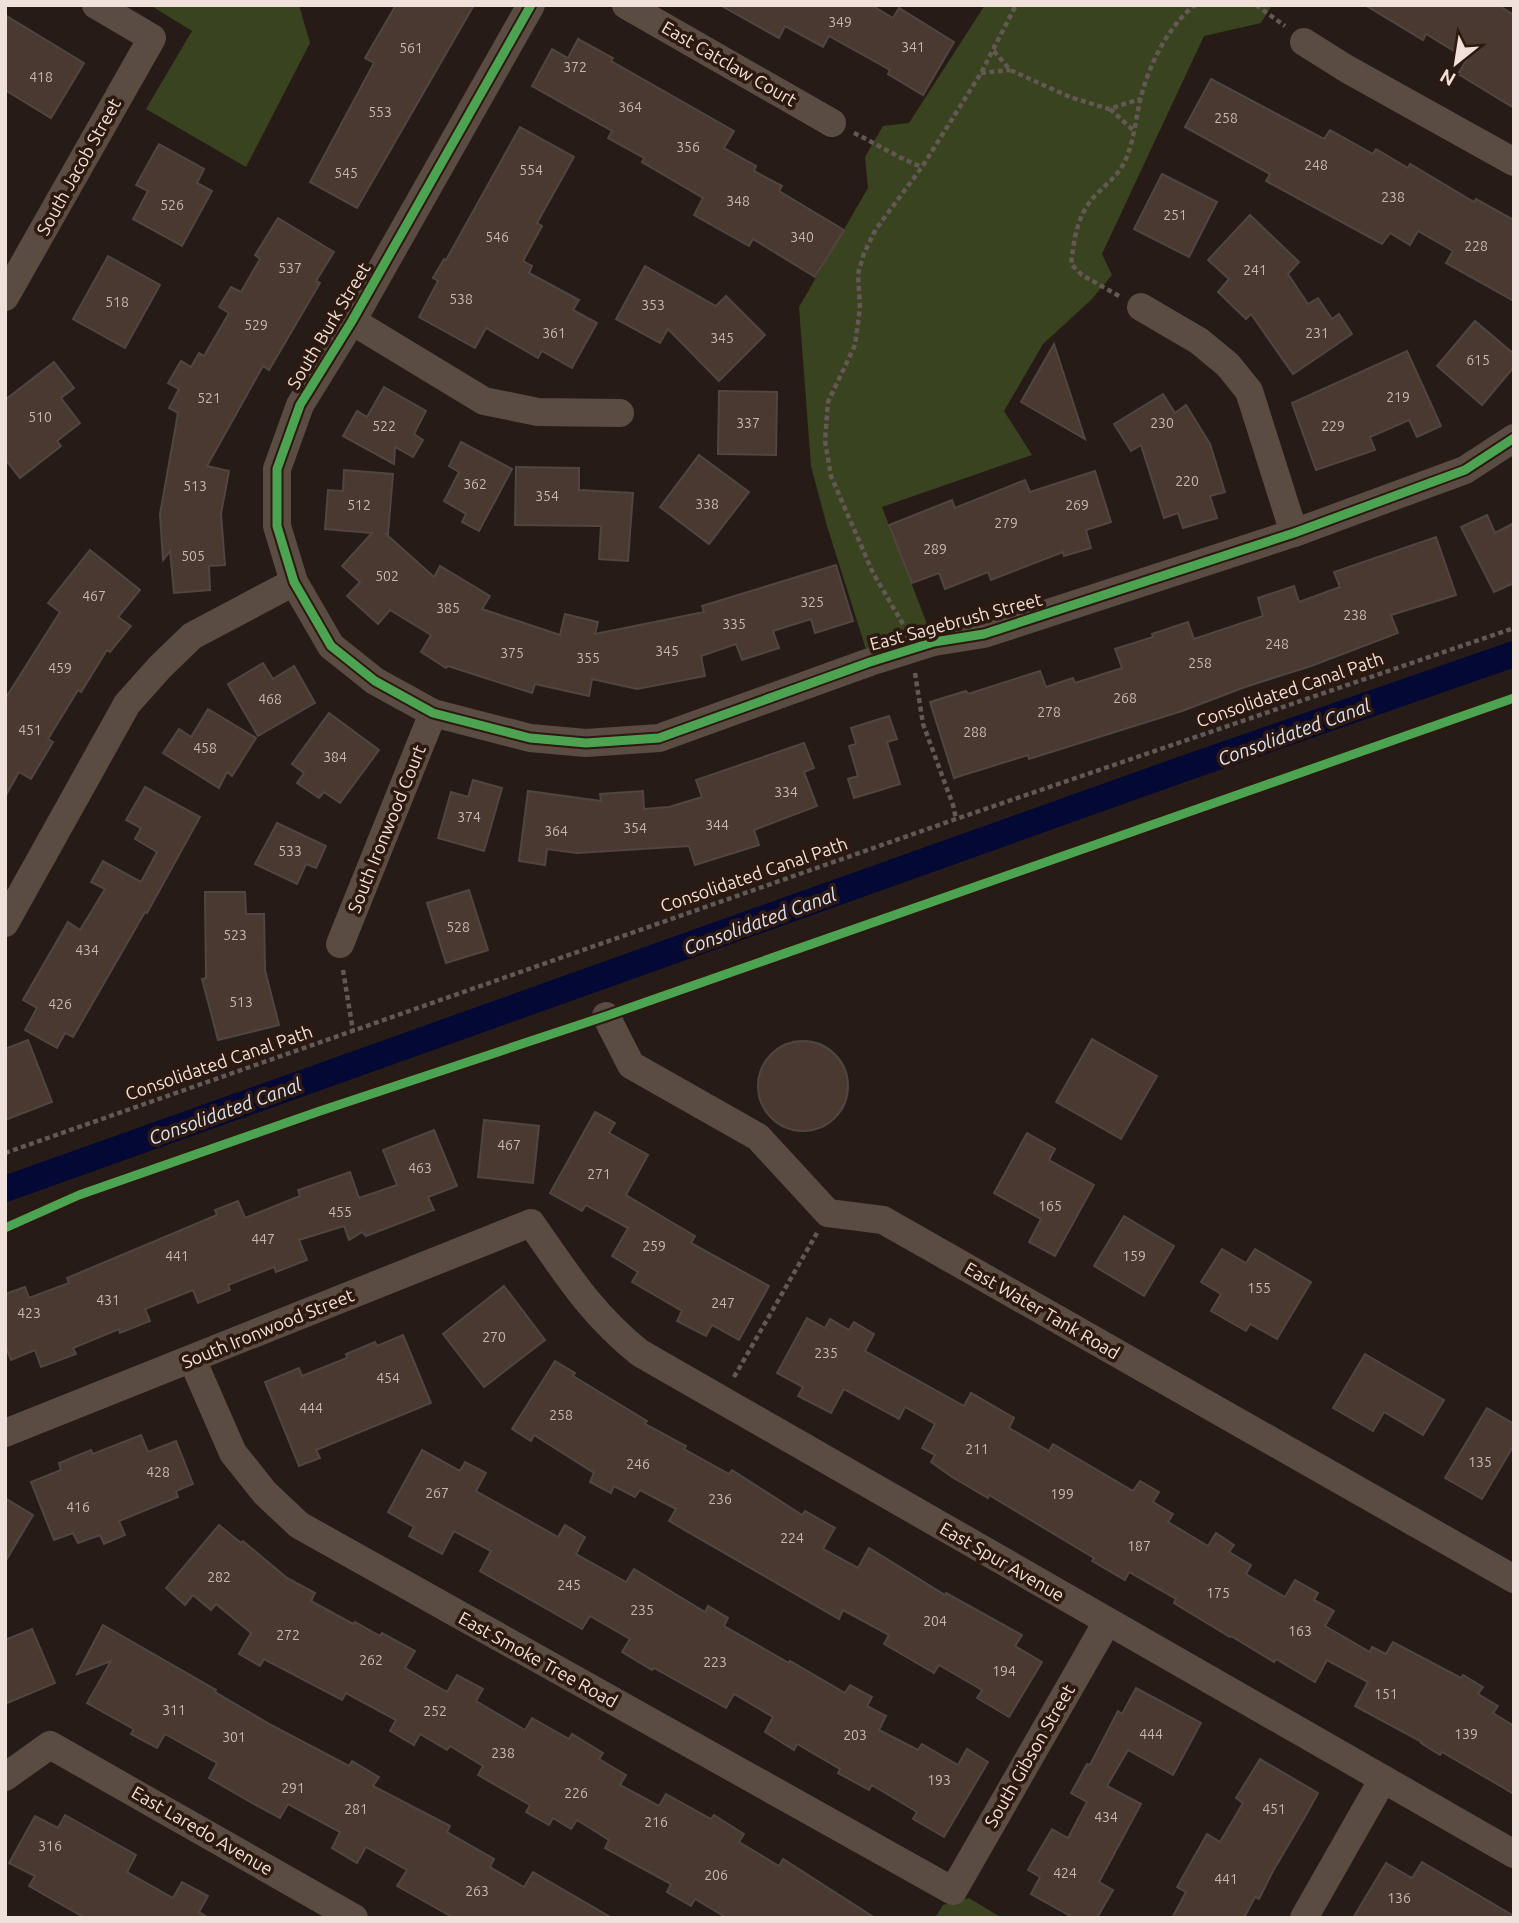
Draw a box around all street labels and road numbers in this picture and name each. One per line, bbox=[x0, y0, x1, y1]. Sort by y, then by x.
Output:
street label: East Catclaw Court bbox=[659, 17, 800, 110]
street label: South Jacob Street bbox=[32, 95, 124, 239]
street label: South Burk Street bbox=[283, 259, 374, 392]
street label: East Sagebrush Street bbox=[867, 588, 1044, 654]
street label: Consolidated Canal Path bbox=[1194, 648, 1386, 732]
street label: South Ironwood Court bbox=[343, 742, 429, 915]
street label: Consolidated Canal Path bbox=[657, 833, 850, 916]
street label: Consolidated Canal Path bbox=[122, 1021, 315, 1104]
street label: East Water Tank Road bbox=[962, 1258, 1123, 1363]
street label: South Ironwood Street bbox=[179, 1284, 357, 1372]
street label: East Spur Avenue bbox=[937, 1517, 1068, 1605]
street label: East Smoke Tree Road bbox=[456, 1607, 621, 1711]
street label: South Gibson Street bbox=[980, 1681, 1078, 1830]
street label: East Laredo Avenue bbox=[129, 1782, 276, 1879]

